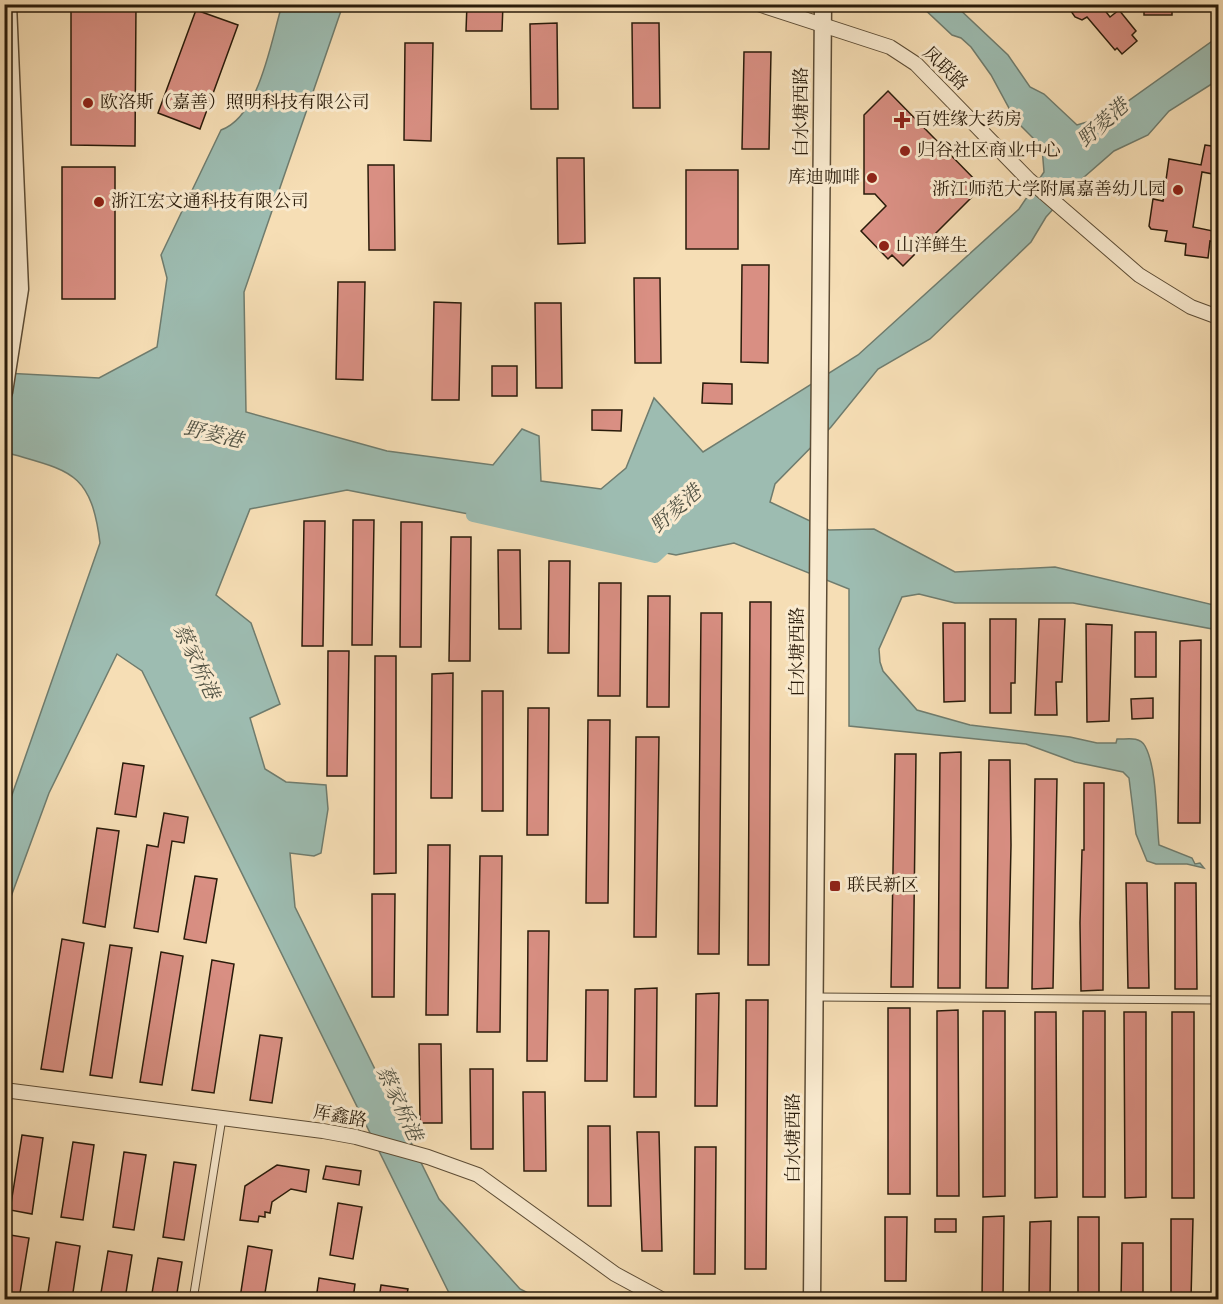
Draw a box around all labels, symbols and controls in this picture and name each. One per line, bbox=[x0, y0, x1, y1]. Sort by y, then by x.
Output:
street label: 凤联路 bbox=[919, 42, 972, 94]
street label: 白水塘西路 bbox=[791, 67, 811, 157]
place label: 欧洛斯（嘉善）照明科技有限公司 bbox=[100, 92, 370, 112]
water label: 野菱港 bbox=[1074, 93, 1135, 152]
marker: 欧洛斯（嘉善）照明科技有限公司 bbox=[81, 96, 95, 110]
place label: 百姓缘大药房 bbox=[914, 109, 1022, 129]
marker: 百姓缘大药房 bbox=[895, 113, 909, 127]
place label: 归谷社区商业中心 bbox=[917, 140, 1061, 160]
marker: 归谷社区商业中心 bbox=[898, 144, 912, 158]
place label: 库迪咖啡 bbox=[788, 167, 860, 187]
marker: 库迪咖啡 bbox=[865, 171, 879, 185]
place label: 浙江师范大学附属嘉善幼儿园 bbox=[932, 179, 1166, 199]
marker: 浙江师范大学附属嘉善幼儿园 bbox=[1171, 183, 1185, 197]
place label: 浙江宏文通科技有限公司 bbox=[111, 191, 309, 211]
marker: 浙江宏文通科技有限公司 bbox=[92, 195, 106, 209]
place label: 山洋鲜生 bbox=[896, 235, 968, 255]
marker: 山洋鲜生 bbox=[877, 239, 891, 253]
water label: 野菱港 bbox=[182, 418, 248, 453]
water label: 野菱港 bbox=[647, 479, 708, 538]
street label: 白水塘西路 bbox=[787, 607, 807, 697]
water label: 蔡家桥港 bbox=[169, 621, 224, 705]
place label: 联民新区 bbox=[847, 875, 919, 895]
marker: 联民新区 bbox=[828, 879, 842, 893]
water label: 蔡家桥港 bbox=[372, 1063, 427, 1147]
street label: 白水塘西路 bbox=[783, 1093, 803, 1183]
street label: 厍鑫路 bbox=[312, 1101, 368, 1131]

